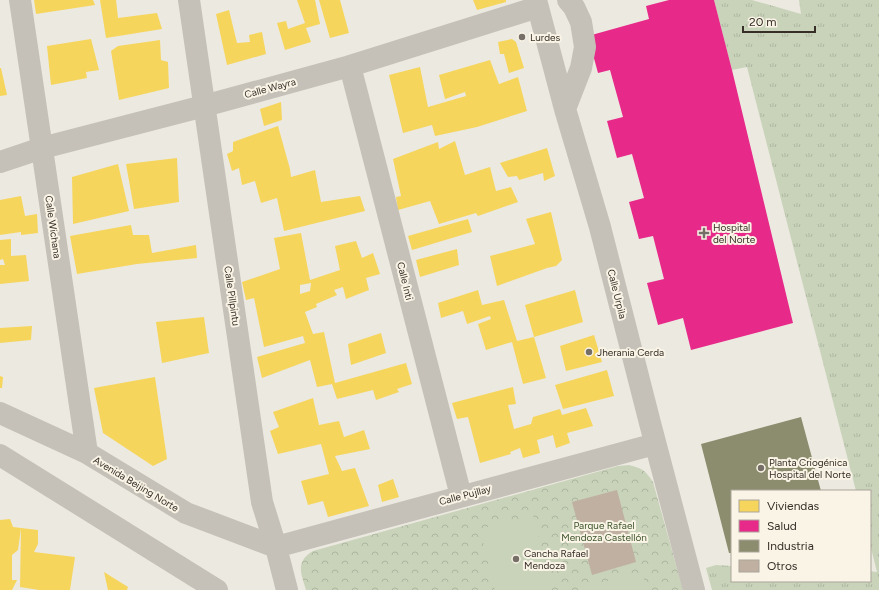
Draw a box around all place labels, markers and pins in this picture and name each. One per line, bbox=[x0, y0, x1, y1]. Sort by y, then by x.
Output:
place label: Lurdes bbox=[530, 31, 560, 44]
marker: Lurdes bbox=[517, 32, 527, 42]
place label: Hospital del Norte bbox=[713, 221, 756, 246]
marker: Hospital del Norte bbox=[698, 227, 710, 239]
place label: Jherania Cerda bbox=[597, 346, 664, 359]
marker: Jherania Cerda bbox=[584, 347, 594, 357]
place label: Planta Criogénica Hospital del Norte bbox=[769, 456, 851, 481]
marker: Planta Criogénica Hospital del Norte bbox=[756, 463, 766, 473]
place label: Cancha Rafael Mendoza bbox=[524, 547, 588, 572]
marker: Cancha Rafael Mendoza bbox=[511, 554, 521, 564]

